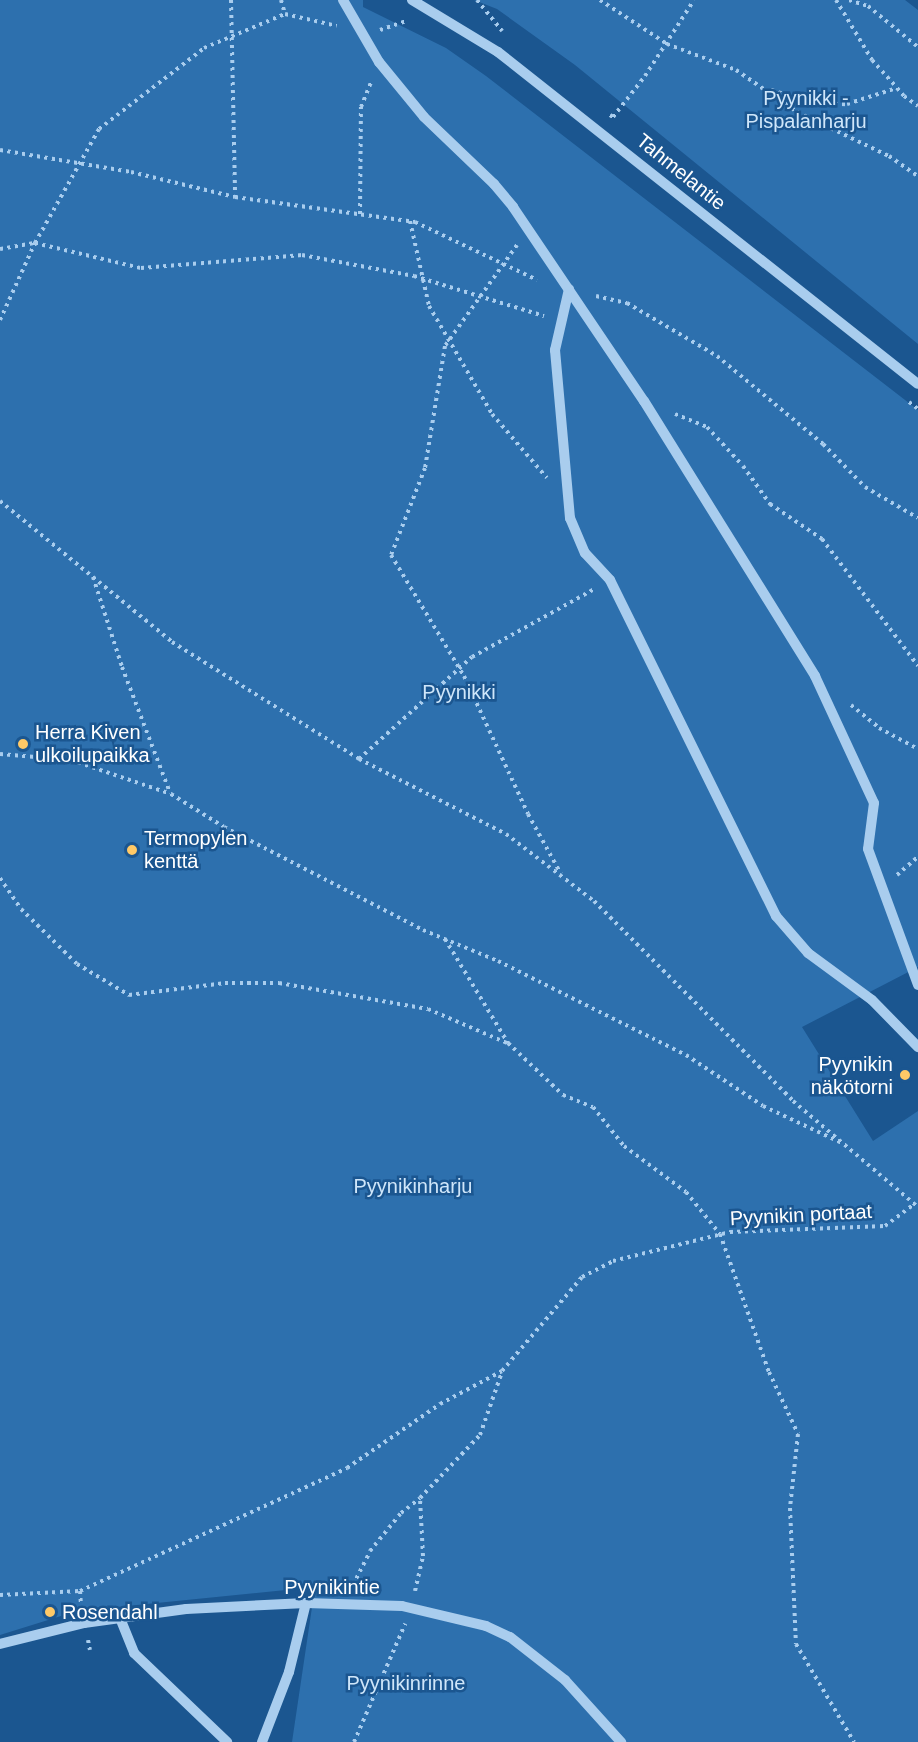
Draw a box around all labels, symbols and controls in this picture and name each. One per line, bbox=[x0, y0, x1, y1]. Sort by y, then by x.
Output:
park label: Pyynikki - Pispalanharju bbox=[745, 87, 867, 134]
street label: Tahmelantie bbox=[632, 129, 730, 215]
park label: Pyynikki bbox=[422, 680, 496, 704]
place label: Herra Kiven ulkoilupaikka bbox=[35, 720, 150, 767]
marker: Herra Kiven ulkoilupaikka bbox=[16, 737, 30, 751]
place label: Termopylen kenttä bbox=[144, 826, 247, 873]
marker: Termopylen kenttä bbox=[125, 843, 139, 857]
place label: Pyynikin näkötorni bbox=[811, 1052, 893, 1099]
marker: Pyynikin näkötorni bbox=[898, 1068, 912, 1082]
park label: Pyynikinharju bbox=[354, 1174, 472, 1198]
street label: Pyynikin portaat bbox=[729, 1199, 873, 1231]
street label: Pyynikintie bbox=[284, 1575, 380, 1599]
place label: Rosendahl bbox=[62, 1600, 158, 1624]
marker: Rosendahl bbox=[43, 1605, 57, 1619]
park label: Pyynikinrinne bbox=[347, 1671, 465, 1695]

